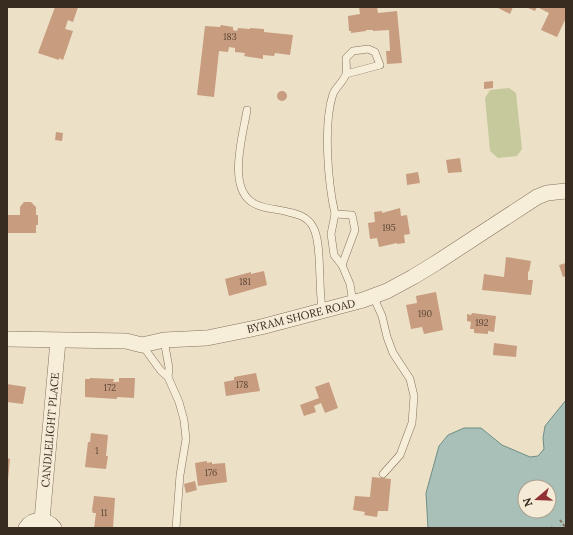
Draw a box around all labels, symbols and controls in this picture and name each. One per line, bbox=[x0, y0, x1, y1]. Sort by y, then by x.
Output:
house number: 183 bbox=[223, 31, 237, 42]
house number: 195 bbox=[382, 222, 396, 233]
house number: 181 bbox=[239, 276, 251, 287]
street label: BYRAM SHORE ROAD bbox=[245, 296, 357, 336]
house number: 190 bbox=[418, 308, 432, 319]
house number: 192 bbox=[475, 317, 489, 328]
street label: CANDLELIGHT PLACE bbox=[38, 372, 62, 488]
house number: 178 bbox=[236, 379, 248, 390]
house number: 172 bbox=[104, 382, 116, 393]
house number: 1 bbox=[95, 445, 99, 456]
house number: 176 bbox=[205, 467, 217, 478]
north arrow bbox=[517, 479, 557, 519]
text: N bbox=[519, 495, 536, 509]
house number: 11 bbox=[101, 507, 107, 518]

